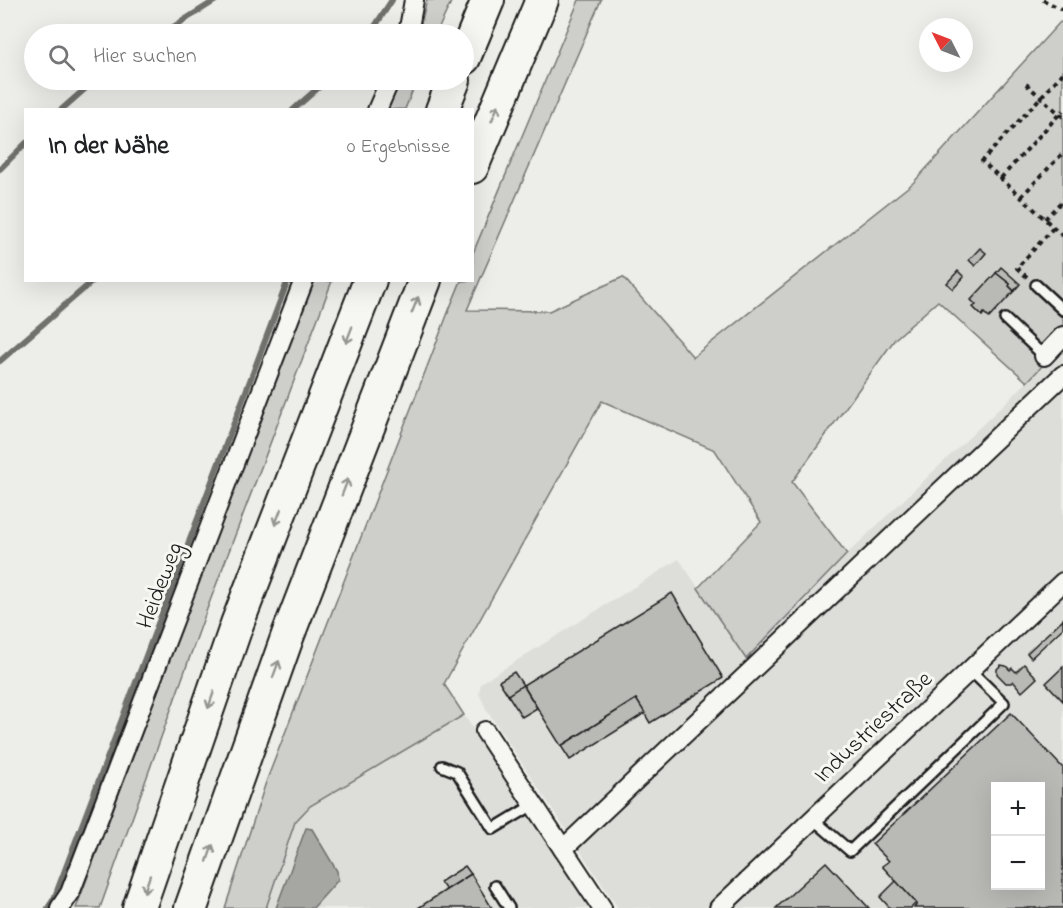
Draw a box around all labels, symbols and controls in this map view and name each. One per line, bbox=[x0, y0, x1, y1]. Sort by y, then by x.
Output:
north arrow bbox=[919, 18, 973, 72]
search box bbox=[24, 24, 474, 90]
icon: search bbox=[45, 41, 78, 74]
text: Hier suchen bbox=[93, 41, 197, 73]
one-way arrow bbox=[490, 104, 501, 123]
text: In der Nähe bbox=[48, 128, 169, 166]
text: 0 Ergebnisse bbox=[347, 133, 450, 162]
one-way arrow bbox=[410, 296, 421, 315]
one-way arrow bbox=[342, 325, 353, 344]
one-way arrow bbox=[340, 478, 351, 497]
one-way arrow bbox=[272, 507, 283, 525]
street label: Heideweg bbox=[128, 537, 194, 635]
one-way arrow bbox=[271, 660, 282, 679]
street label: Industriestraße bbox=[807, 663, 941, 792]
one-way arrow bbox=[204, 690, 215, 709]
map controls bbox=[991, 782, 1045, 890]
button: + bbox=[991, 782, 1045, 836]
button: − bbox=[991, 836, 1045, 890]
one-way arrow bbox=[206, 844, 217, 863]
one-way arrow bbox=[141, 874, 152, 893]

